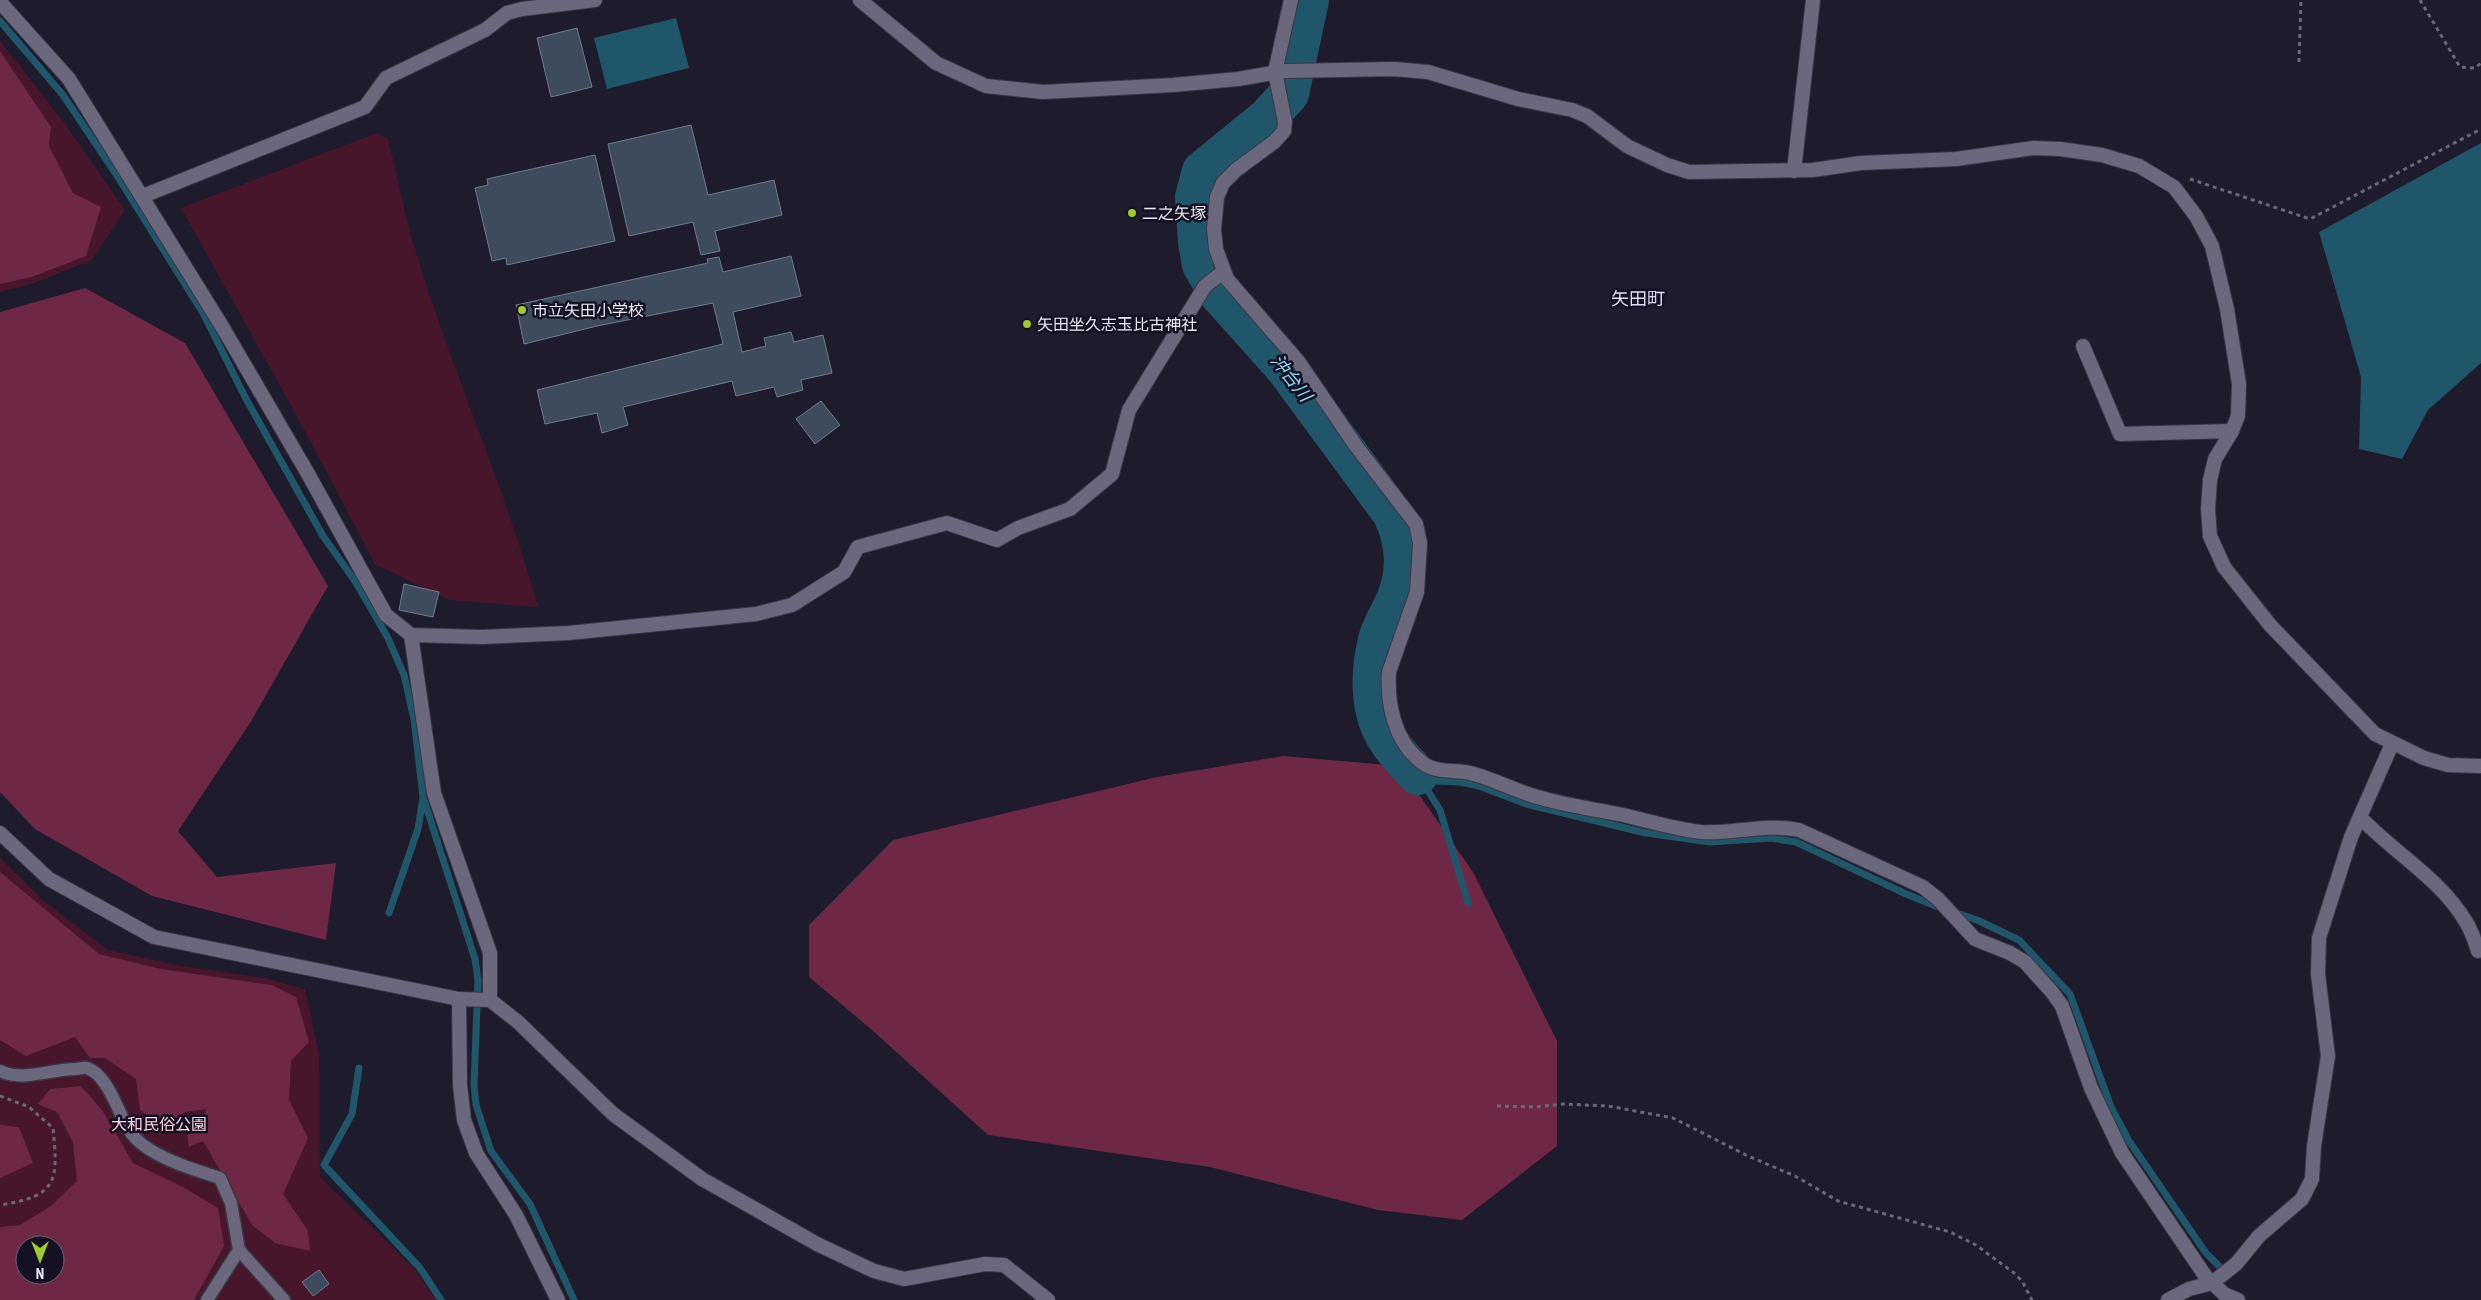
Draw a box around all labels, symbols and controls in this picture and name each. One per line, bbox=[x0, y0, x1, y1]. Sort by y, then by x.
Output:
place label: 二之矢塚 bbox=[1142, 204, 1206, 223]
marker: 二之矢塚 bbox=[1126, 207, 1138, 219]
district label: 矢田町 bbox=[1611, 288, 1665, 309]
place label: 市立矢田小学校 bbox=[532, 301, 644, 320]
marker: 市立矢田小学校 bbox=[516, 304, 528, 316]
place label: 矢田坐久志玉比古神社 bbox=[1037, 315, 1197, 334]
marker: 矢田坐久志玉比古神社 bbox=[1021, 318, 1033, 330]
water label: 沖台川 bbox=[1266, 350, 1318, 407]
park label: 大和民俗公園 bbox=[111, 1115, 207, 1134]
north arrow bbox=[15, 1235, 65, 1285]
text: N bbox=[36, 1265, 44, 1281]

